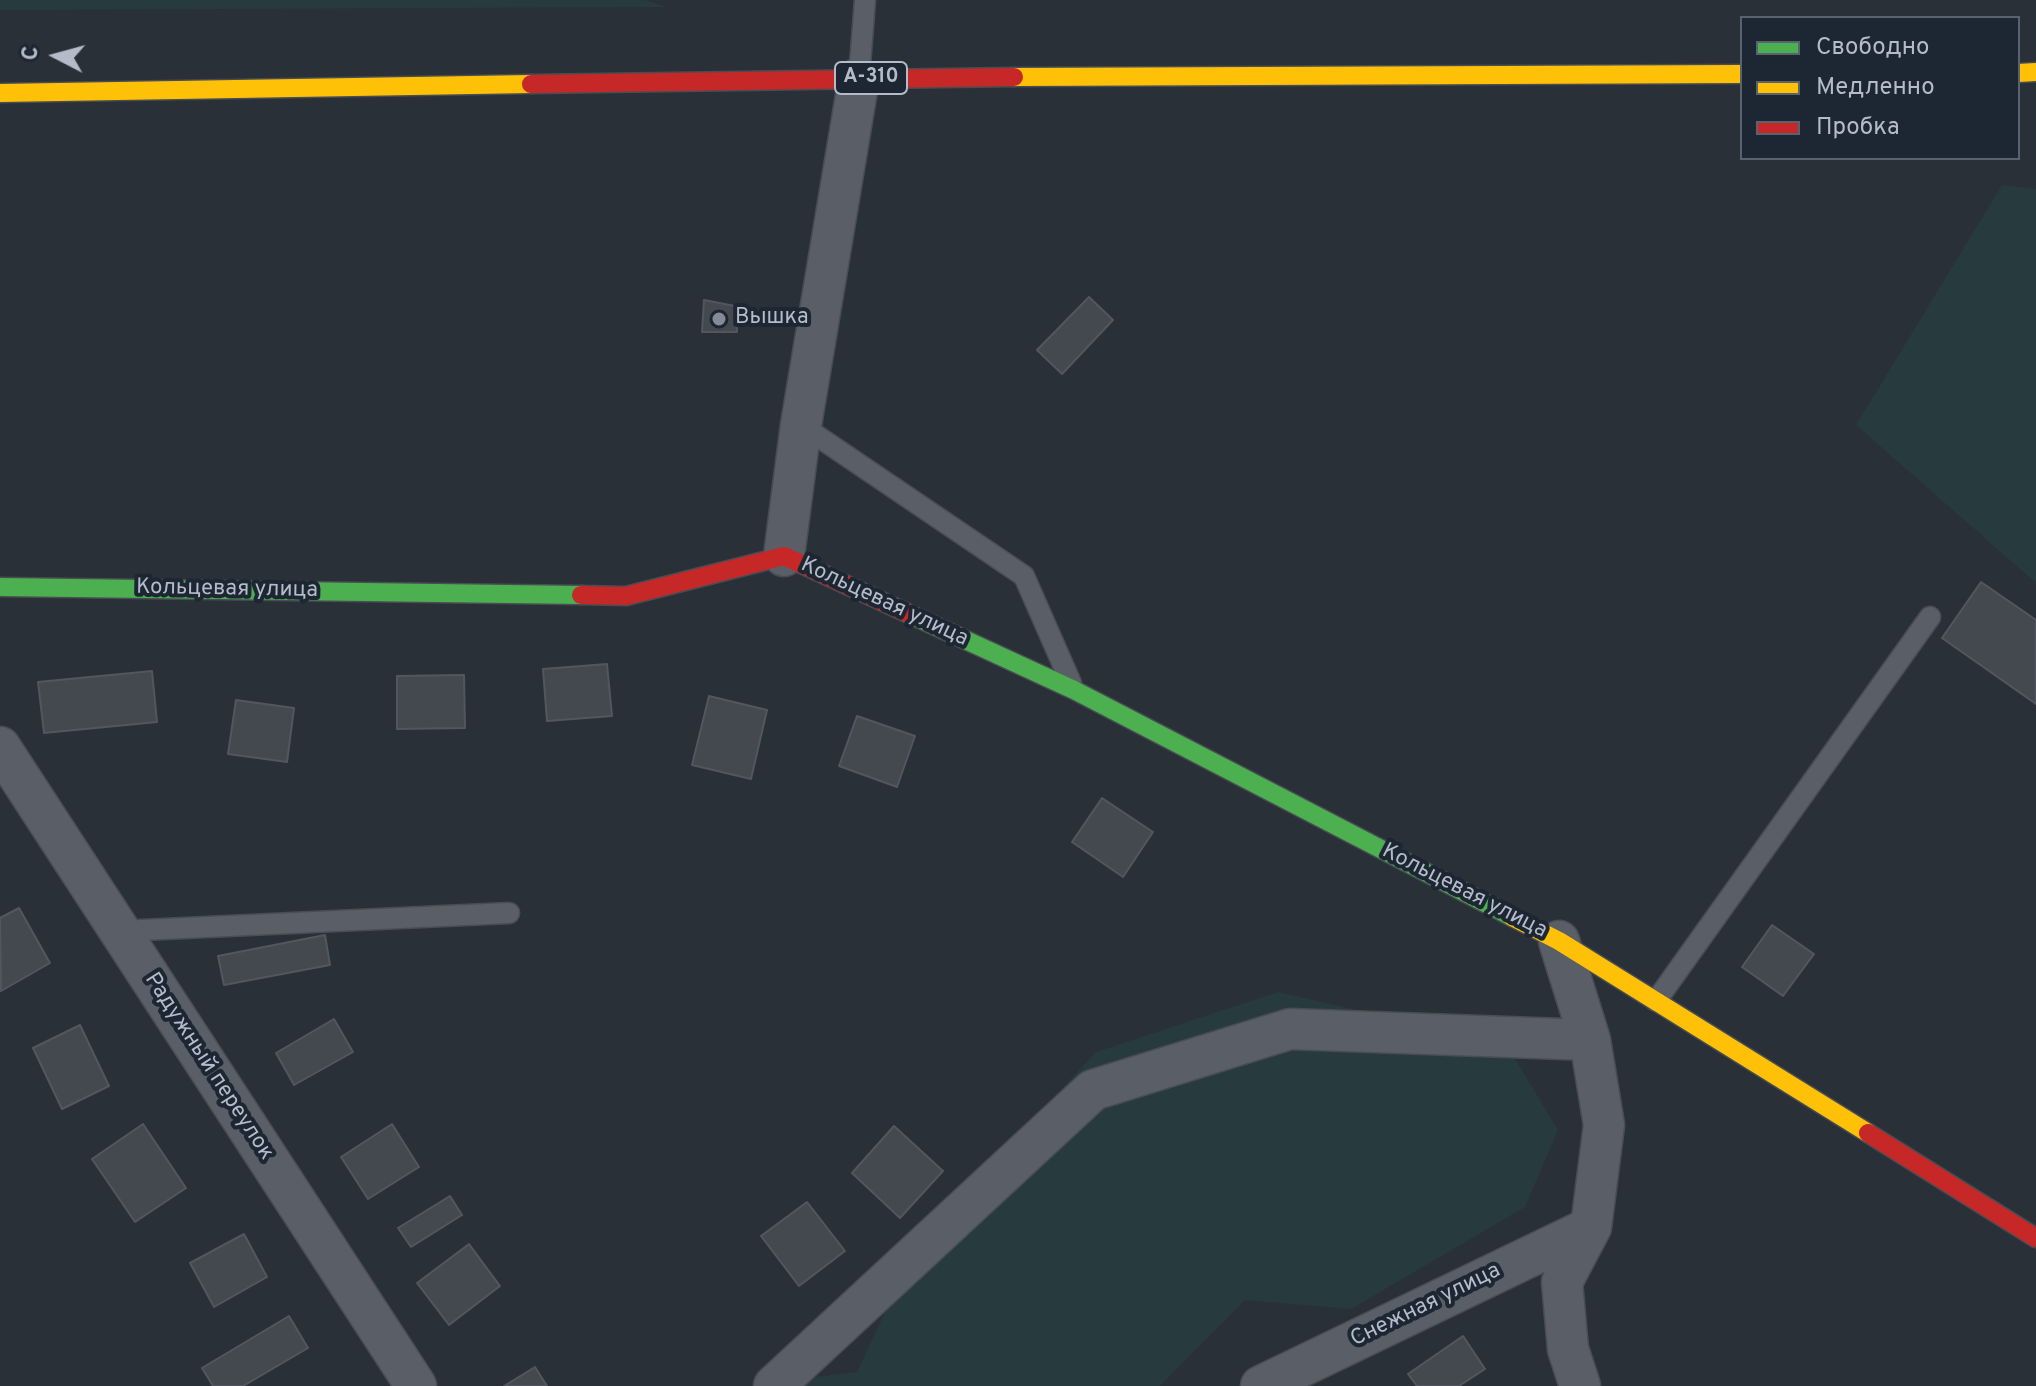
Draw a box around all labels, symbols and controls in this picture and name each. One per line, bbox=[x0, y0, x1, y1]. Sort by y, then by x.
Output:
north arrow bbox=[16, 16, 96, 96]
legend bbox=[1740, 16, 2020, 160]
text: Свободно bbox=[1816, 33, 1929, 63]
text: С bbox=[17, 45, 46, 62]
road number: А-310 bbox=[835, 62, 907, 94]
text: Медленно bbox=[1816, 73, 1935, 103]
text: Пробка bbox=[1816, 113, 1900, 143]
place label: Вышка bbox=[735, 306, 809, 332]
marker: Вышка bbox=[710, 310, 728, 328]
street label: Кольцевая улица bbox=[796, 553, 972, 653]
street label: Кольцевая улица bbox=[136, 575, 318, 605]
street label: Кольцевая улица bbox=[1377, 839, 1551, 945]
street label: Радужный переулок bbox=[138, 968, 278, 1166]
street label: Снежная улица bbox=[1347, 1258, 1505, 1354]

